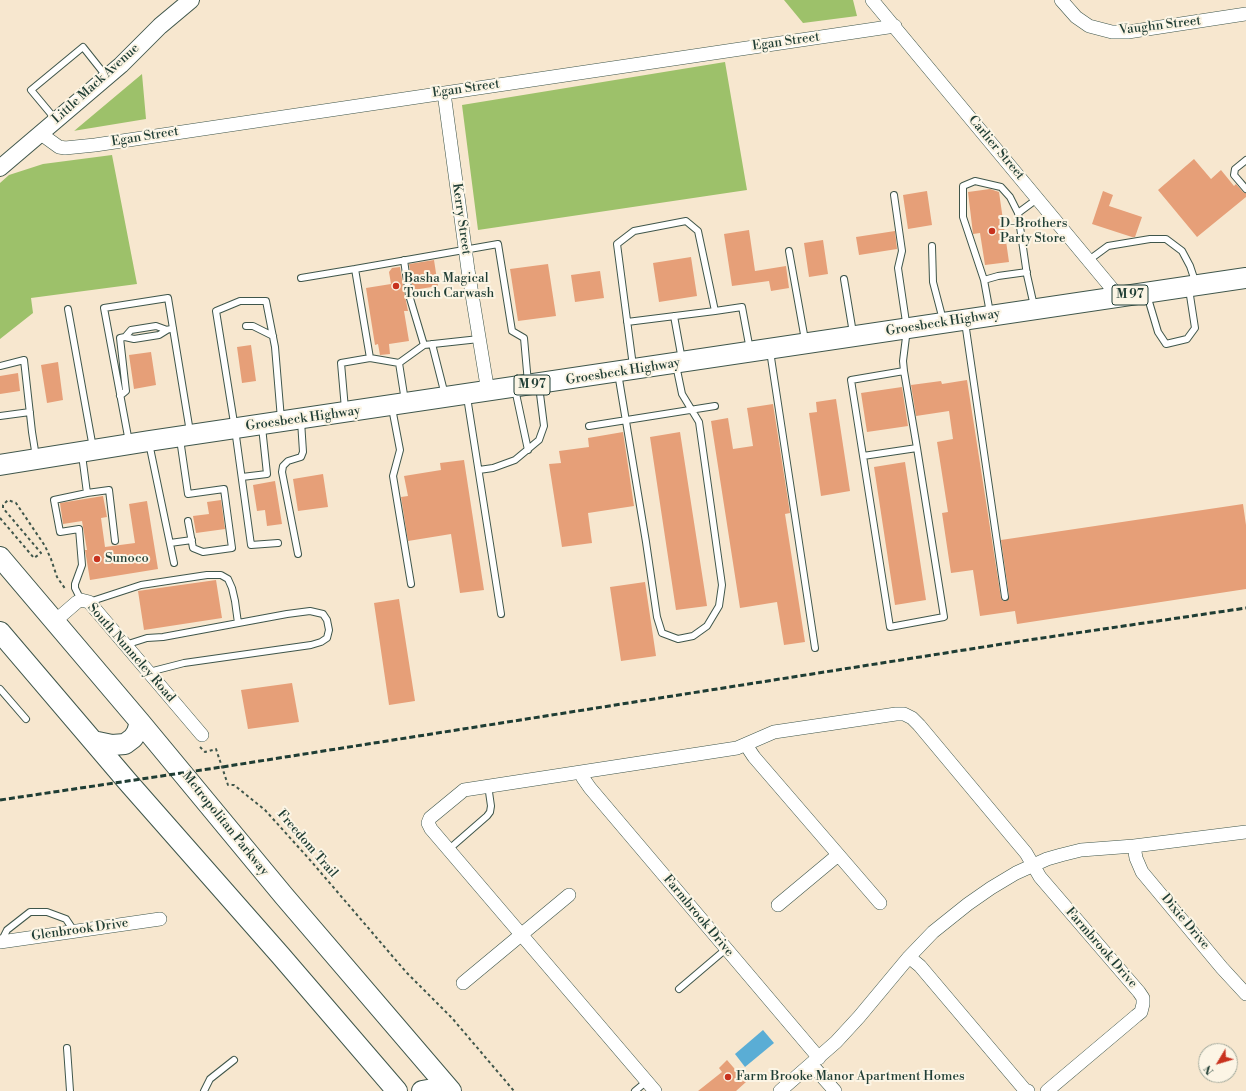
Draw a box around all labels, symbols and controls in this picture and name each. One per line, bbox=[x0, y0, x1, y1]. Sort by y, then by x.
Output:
street label: Vaughn Street bbox=[1118, 13, 1202, 39]
street label: Egan Street bbox=[751, 30, 821, 54]
street label: Little Mack Avenue bbox=[49, 41, 143, 127]
street label: Egan Street bbox=[431, 77, 501, 101]
street label: Carlier Street bbox=[965, 113, 1027, 183]
street label: Egan Street bbox=[110, 124, 180, 150]
street label: Kerry Street bbox=[448, 182, 474, 256]
place label: D-Brothers Party Store bbox=[1000, 216, 1067, 247]
marker: D-Brothers Party Store bbox=[987, 226, 997, 236]
place label: Basha Magical Touch Carwash bbox=[404, 271, 494, 302]
marker: Basha Magical Touch Carwash bbox=[391, 281, 401, 291]
road number: M 97 bbox=[1112, 285, 1148, 305]
street label: Groesbeck Highway bbox=[885, 306, 1001, 340]
street label: Groesbeck Highway bbox=[565, 355, 681, 389]
road number: M 97 bbox=[514, 375, 550, 395]
street label: Groesbeck Highway bbox=[245, 403, 361, 435]
place label: Sunoco bbox=[105, 551, 149, 567]
marker: Sunoco bbox=[92, 554, 102, 564]
street label: South Nunneley Road bbox=[84, 600, 178, 706]
street label: Metropolitan Parkway bbox=[178, 769, 272, 879]
street label: Freedom Trail bbox=[273, 807, 341, 881]
street label: Farmbrook Drive bbox=[659, 872, 737, 960]
street label: Dixie Drive bbox=[1157, 891, 1213, 953]
street label: Farmbrook Drive bbox=[1062, 905, 1140, 991]
street label: Glenbrook Drive bbox=[30, 915, 130, 945]
north arrow bbox=[1198, 1043, 1238, 1083]
text: N bbox=[1201, 1062, 1218, 1078]
place label: Farm Brooke Manor Apartment Homes bbox=[736, 1069, 965, 1085]
marker: Farm Brooke Manor Apartment Homes bbox=[723, 1072, 733, 1082]

